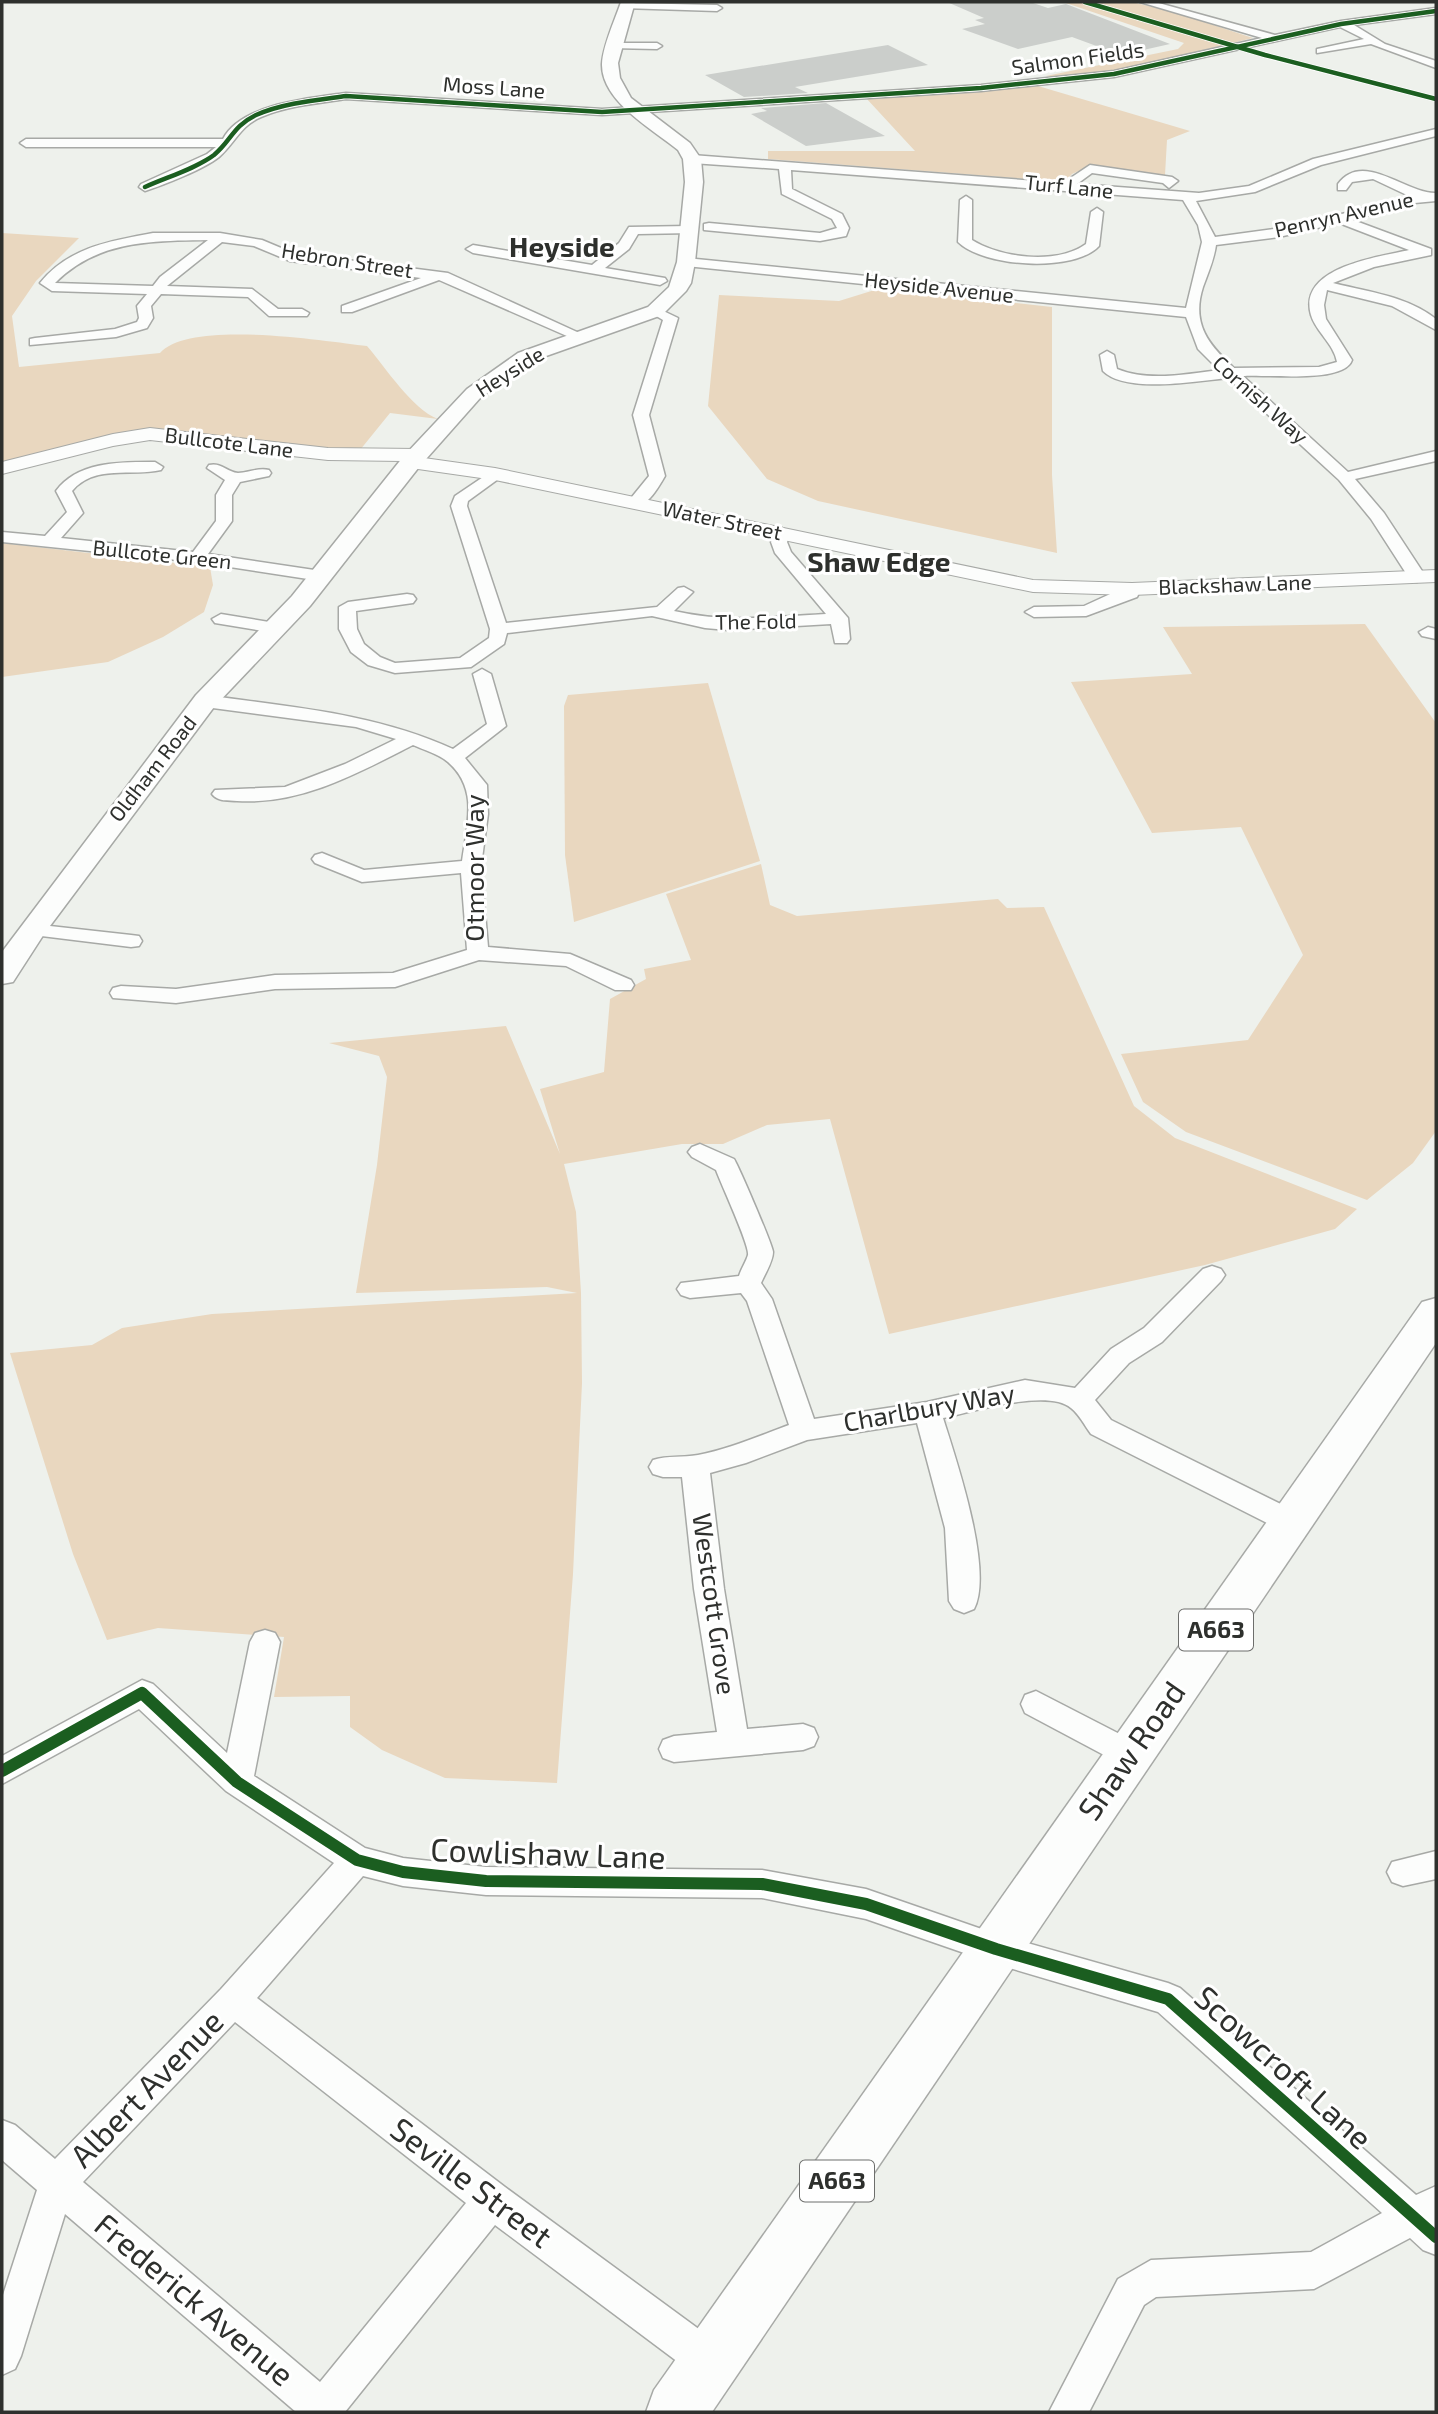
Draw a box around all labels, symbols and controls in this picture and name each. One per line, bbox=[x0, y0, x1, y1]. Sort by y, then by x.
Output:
street label: Salmon Fields bbox=[1010, 36, 1146, 79]
street label: Moss Lane bbox=[442, 70, 546, 103]
street label: Turf Lane bbox=[1024, 168, 1115, 203]
street label: Penryn Avenue bbox=[1272, 185, 1416, 242]
district label: Heyside bbox=[509, 229, 615, 263]
street label: Hebron Street bbox=[280, 237, 415, 282]
street label: Heyside Avenue bbox=[863, 266, 1015, 307]
street label: Heyside bbox=[471, 340, 548, 401]
street label: Cornish Way bbox=[1208, 350, 1314, 448]
street label: Bullcote Lane bbox=[164, 421, 295, 462]
street label: Water Street bbox=[660, 495, 784, 544]
street label: Bullcote Green bbox=[91, 534, 233, 573]
district label: Shaw Edge bbox=[807, 544, 951, 578]
street label: Blackshaw Lane bbox=[1158, 568, 1312, 599]
street label: The Fold bbox=[715, 607, 797, 634]
street label: Oldham Road bbox=[103, 710, 201, 826]
street label: Otmoor Way bbox=[458, 794, 489, 942]
street label: Charlbury Way bbox=[841, 1376, 1017, 1437]
street label: Westcott Grove bbox=[687, 1511, 744, 1696]
road number: A663 bbox=[1179, 1610, 1253, 1650]
street label: Shaw Road bbox=[1069, 1673, 1192, 1827]
street label: Cowlishaw Lane bbox=[430, 1829, 666, 1875]
street label: Scowcroft Lane bbox=[1188, 1977, 1381, 2156]
street label: Albert Avenue bbox=[61, 2001, 230, 2174]
street label: Seville Street bbox=[384, 2108, 560, 2254]
road number: A663 bbox=[800, 2160, 874, 2202]
street label: Frederick Avenue bbox=[88, 2204, 302, 2393]

